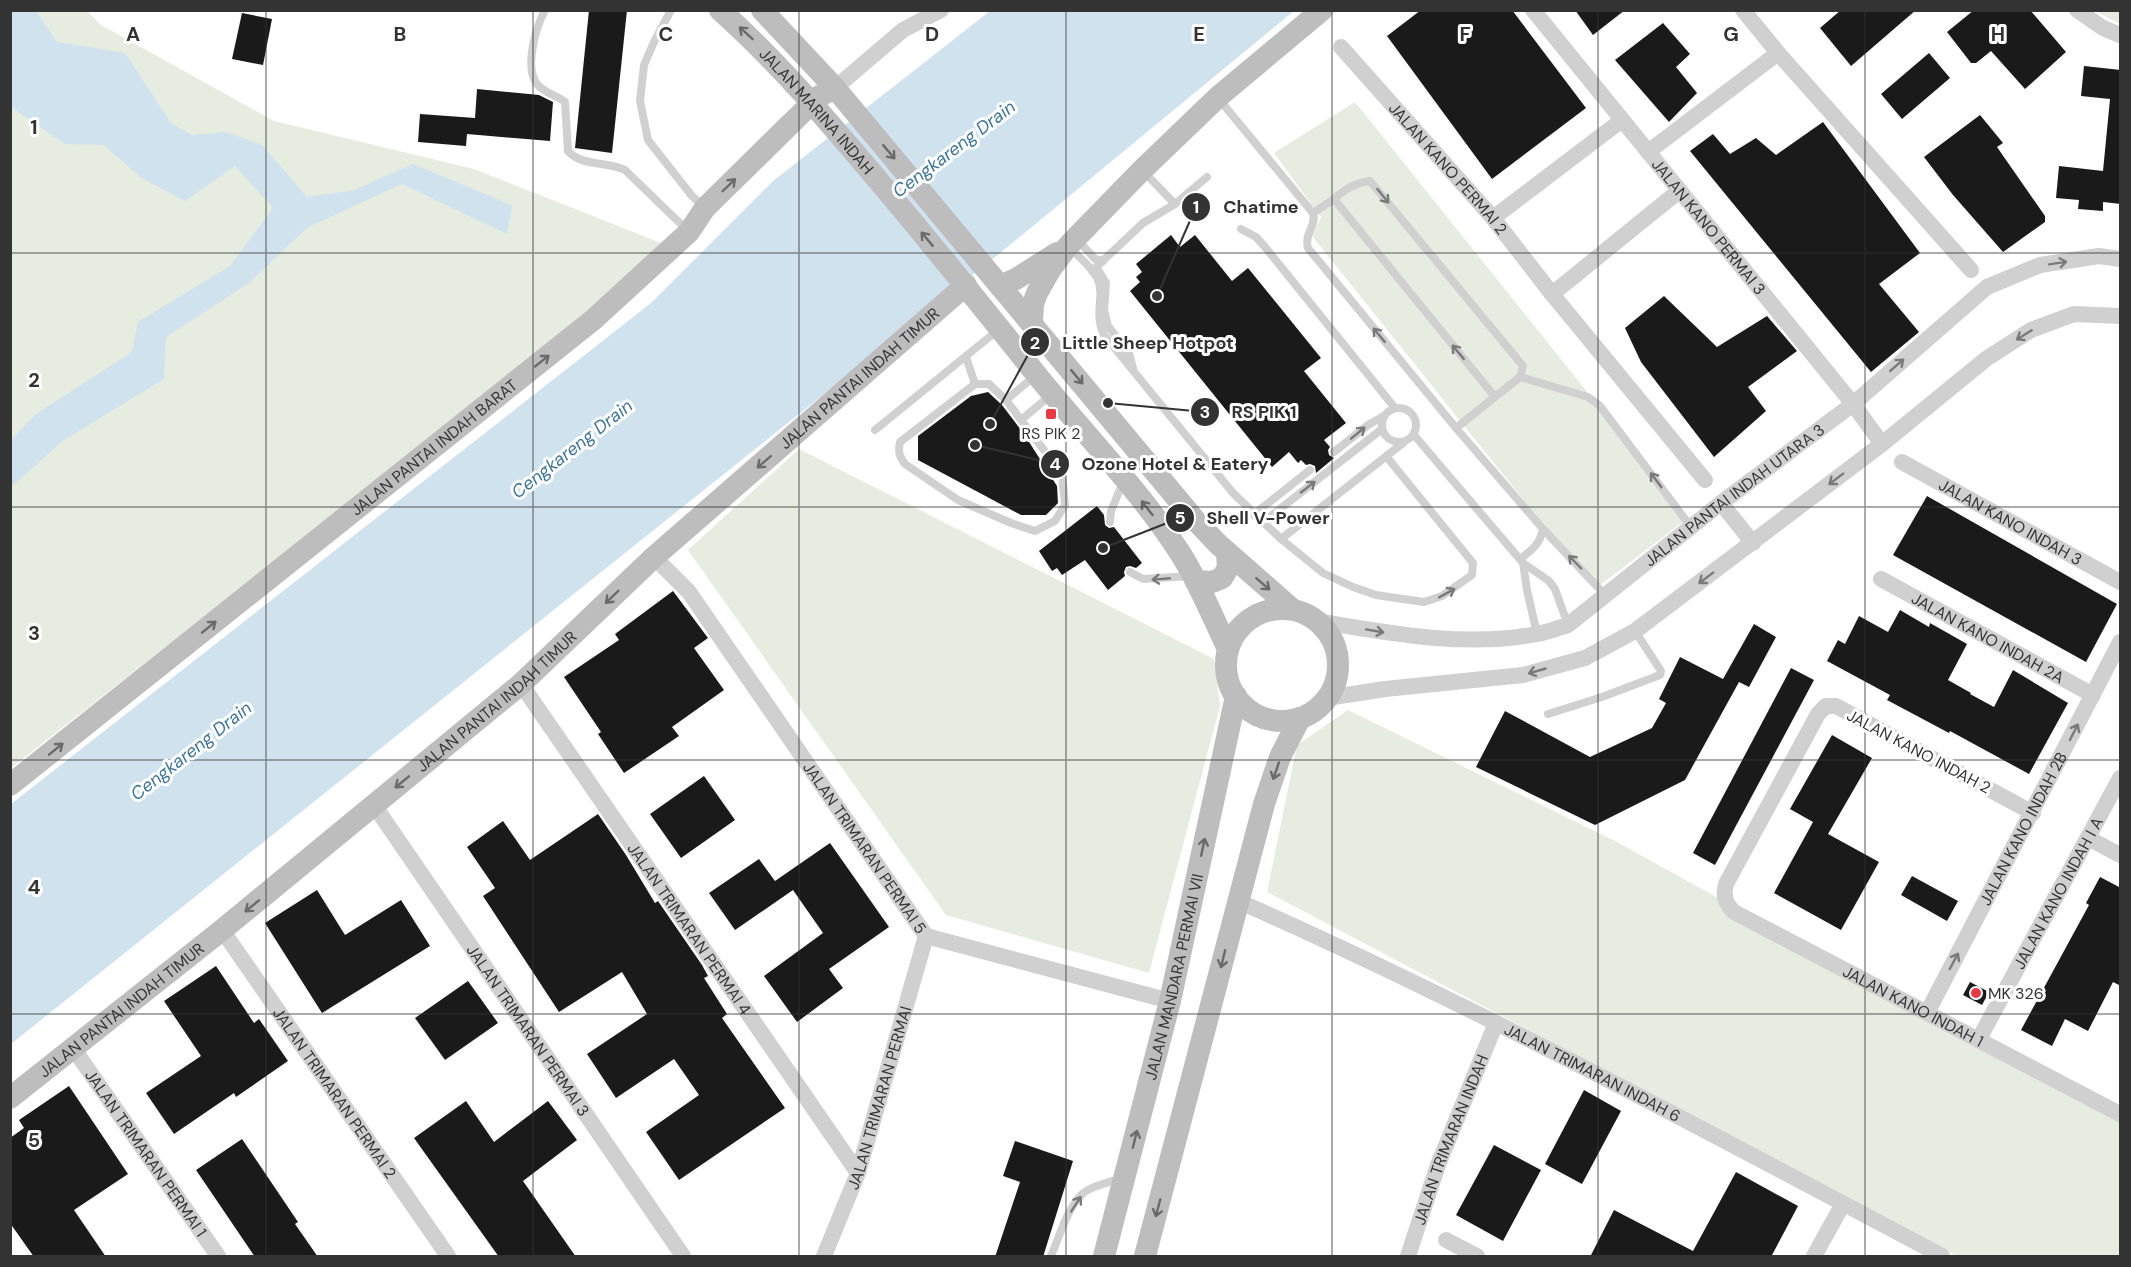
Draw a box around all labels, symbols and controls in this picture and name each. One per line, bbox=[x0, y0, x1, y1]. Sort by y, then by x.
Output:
text: A bbox=[126, 21, 140, 47]
text: B bbox=[394, 21, 406, 47]
text: C bbox=[659, 21, 673, 47]
text: D bbox=[925, 21, 939, 47]
text: E bbox=[1193, 21, 1205, 47]
text: F bbox=[1459, 21, 1471, 47]
text: G bbox=[1723, 21, 1739, 47]
text: H bbox=[1991, 21, 2005, 47]
one-way arrow bbox=[738, 26, 753, 40]
street label: JALAN MARINA INDAH bbox=[755, 44, 878, 179]
water label: Cengkareng Drain bbox=[888, 95, 1020, 203]
street label: JALAN KANO PERMAI 2 bbox=[1384, 98, 1512, 239]
text: 1 bbox=[30, 114, 38, 140]
one-way arrow bbox=[882, 144, 896, 159]
street label: JALAN KANO PERMAI 3 bbox=[1647, 154, 1770, 299]
one-way arrow bbox=[722, 178, 737, 193]
one-way arrow bbox=[1376, 188, 1389, 204]
callout: Chatime bbox=[1181, 189, 1311, 225]
text: 1 bbox=[1193, 195, 1199, 219]
text: Chatime bbox=[1223, 195, 1299, 219]
one-way arrow bbox=[920, 232, 934, 247]
one-way arrow bbox=[2048, 257, 2067, 268]
street label: JALAN PANTAI INDAH TIMUR bbox=[775, 303, 944, 454]
callout: Little Sheep Hotpot bbox=[1020, 324, 1246, 360]
one-way arrow bbox=[1373, 327, 1386, 343]
one-way arrow bbox=[2016, 329, 2033, 341]
text: 2 bbox=[1030, 331, 1040, 355]
text: Little Sheep Hotpot bbox=[1062, 331, 1234, 355]
one-way arrow bbox=[1451, 345, 1465, 360]
one-way arrow bbox=[534, 355, 550, 368]
one-way arrow bbox=[1889, 358, 1904, 372]
text: 2 bbox=[28, 367, 40, 393]
one-way arrow bbox=[1071, 369, 1084, 385]
street label: JALAN PANTAI INDAH BARAT bbox=[346, 375, 522, 520]
water label: Cengkareng Drain bbox=[506, 394, 638, 504]
callout: RS PIK 1 bbox=[1190, 394, 1309, 430]
text: 3 bbox=[1200, 400, 1210, 424]
text: RS PIK 1 bbox=[1232, 400, 1296, 424]
marker: RS PIK 2 bbox=[1044, 407, 1058, 421]
street label: JALAN PANTAI INDAH UTARA 3 bbox=[1640, 419, 1829, 571]
place label: RS PIK 2 bbox=[1022, 423, 1080, 444]
one-way arrow bbox=[1350, 426, 1366, 439]
callout: Ozone Hotel & Eatery bbox=[1040, 446, 1281, 482]
text: 4 bbox=[1049, 452, 1061, 476]
text: Ozone Hotel & Eatery bbox=[1082, 452, 1269, 476]
one-way arrow bbox=[756, 454, 772, 468]
one-way arrow bbox=[1650, 473, 1662, 489]
one-way arrow bbox=[1828, 473, 1844, 486]
street label: JALAN KANO INDAH 3 bbox=[1935, 474, 2086, 570]
one-way arrow bbox=[1300, 480, 1316, 493]
one-way arrow bbox=[1140, 500, 1153, 516]
callout: Shell V-Power bbox=[1165, 500, 1342, 536]
text: 5 bbox=[1174, 506, 1186, 530]
text: Shell V-Power bbox=[1206, 506, 1330, 530]
one-way arrow bbox=[1567, 555, 1582, 570]
one-way arrow bbox=[1698, 572, 1714, 585]
one-way arrow bbox=[1151, 574, 1171, 585]
one-way arrow bbox=[1255, 577, 1270, 591]
one-way arrow bbox=[1437, 587, 1455, 598]
street label: JALAN KANO INDAH 2A bbox=[1908, 588, 2068, 688]
one-way arrow bbox=[604, 590, 619, 605]
text: 3 bbox=[28, 620, 40, 646]
one-way arrow bbox=[200, 620, 216, 633]
street label: JALAN PANTAI INDAH TIMUR bbox=[412, 626, 581, 777]
one-way arrow bbox=[1364, 626, 1384, 637]
one-way arrow bbox=[1528, 666, 1547, 678]
water label: Cengkareng Drain bbox=[125, 696, 257, 806]
street label: JALAN KANO INDAH 2 bbox=[1843, 705, 1994, 798]
one-way arrow bbox=[2069, 724, 2080, 742]
one-way arrow bbox=[48, 742, 64, 755]
street label: JALAN KANO INDAH 2B bbox=[1975, 748, 2072, 909]
street label: JALAN TRIMARAN PERMAI 5 bbox=[798, 758, 931, 938]
one-way arrow bbox=[1269, 761, 1280, 780]
one-way arrow bbox=[394, 775, 410, 788]
street label: JALAN KANO INDAH I A bbox=[2009, 813, 2108, 973]
one-way arrow bbox=[1198, 838, 1210, 857]
street label: JALAN TRIMARAN PERMAI 4 bbox=[623, 839, 756, 1019]
street label: JALAN MANDARA PERMAI VII bbox=[1140, 872, 1208, 1082]
text: 4 bbox=[28, 874, 41, 900]
one-way arrow bbox=[244, 899, 260, 912]
street label: JALAN PANTAI INDAH TIMUR bbox=[35, 938, 209, 1082]
street label: JALAN TRIMARAN PERMAI 3 bbox=[462, 940, 594, 1120]
one-way arrow bbox=[1217, 949, 1229, 968]
one-way arrow bbox=[1949, 952, 1961, 970]
street label: JALAN KANO INDAH 1 bbox=[1839, 961, 1987, 1052]
place label: MK 326 bbox=[1988, 983, 2044, 1004]
marker: MK 326 bbox=[1969, 986, 1983, 1000]
street label: JALAN TRIMARAN PERMAI 2 bbox=[268, 1003, 401, 1183]
street label: JALAN TRIMARAN PERMAI bbox=[842, 1004, 916, 1193]
street label: JALAN TRIMARAN INDAH 6 bbox=[1501, 1019, 1684, 1127]
street label: JALAN TRIMARAN INDAH bbox=[1409, 1051, 1493, 1228]
street label: JALAN TRIMARAN PERMAI 1 bbox=[80, 1066, 211, 1241]
text: 5 bbox=[28, 1127, 40, 1153]
one-way arrow bbox=[1129, 1130, 1141, 1149]
one-way arrow bbox=[1070, 1196, 1082, 1213]
one-way arrow bbox=[1152, 1199, 1163, 1218]

